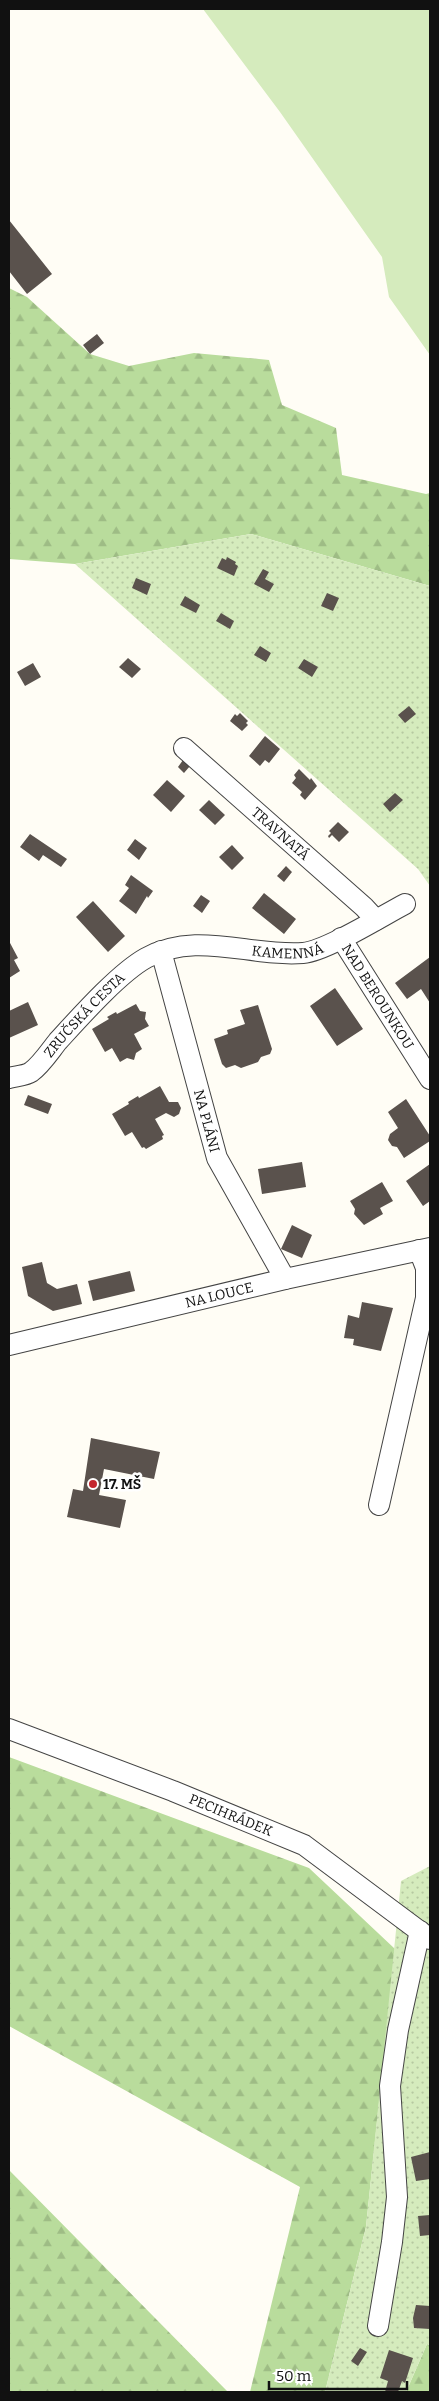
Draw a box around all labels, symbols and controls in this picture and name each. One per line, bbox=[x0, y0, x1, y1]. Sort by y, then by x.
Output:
street label: TRAVNATÁ bbox=[248, 803, 314, 863]
street label: KAMENNÁ bbox=[251, 938, 326, 962]
street label: NAD BEROUNKOU bbox=[338, 940, 418, 1053]
street label: ZRUČSKÁ CESTA bbox=[40, 969, 128, 1061]
street label: NA PLÁNI bbox=[190, 1088, 224, 1154]
street label: NA LOUCE bbox=[183, 1278, 255, 1311]
place label: 17. MŠ bbox=[103, 1474, 141, 1493]
marker: 17. MŠ bbox=[87, 1478, 99, 1490]
street label: PECIHRÁDEK bbox=[187, 1790, 275, 1840]
scale bar bbox=[269, 2358, 406, 2390]
text: 50 m bbox=[276, 2367, 312, 2385]

